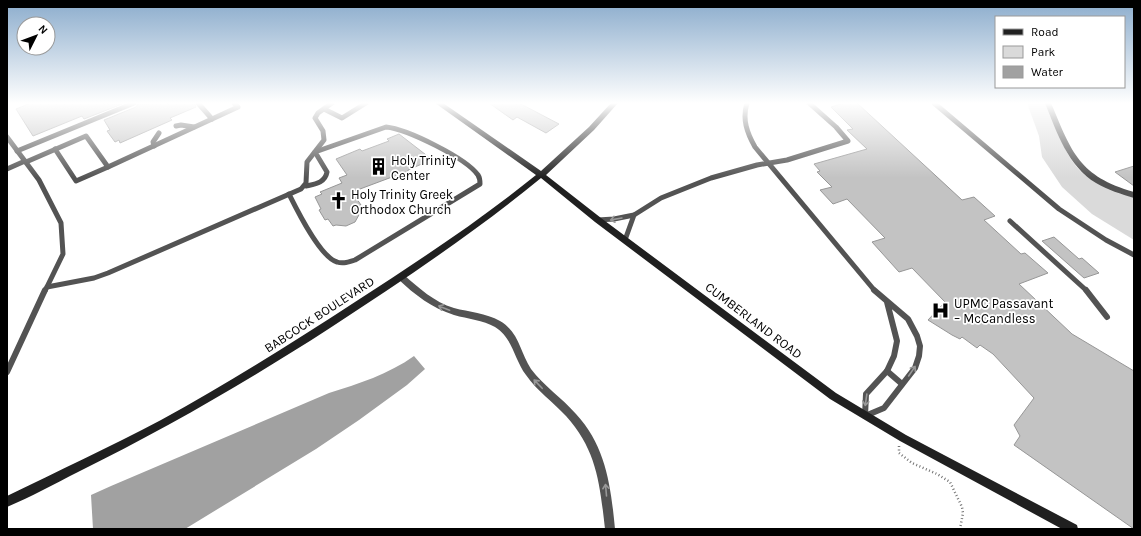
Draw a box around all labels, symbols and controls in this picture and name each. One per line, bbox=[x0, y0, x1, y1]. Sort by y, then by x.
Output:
north arrow bbox=[16, 16, 56, 56]
legend bbox=[995, 16, 1125, 88]
text: N bbox=[36, 22, 51, 37]
text: Road bbox=[1031, 25, 1059, 39]
text: Park bbox=[1031, 45, 1056, 59]
text: Water bbox=[1031, 65, 1064, 79]
place label: Holy Trinity Center bbox=[391, 153, 456, 183]
building icon: Holy Trinity Center bbox=[368, 157, 388, 177]
place label: Holy Trinity Greek Orthodox Church bbox=[351, 187, 453, 217]
church icon: Holy Trinity Greek Orthodox Church bbox=[328, 191, 348, 211]
one-way arrow bbox=[610, 215, 623, 223]
street label: BABCOCK BOULEVARD bbox=[261, 273, 377, 356]
street label: CUMBERLAND ROAD bbox=[702, 279, 805, 362]
place label: UPMC Passavant – McCandless bbox=[954, 296, 1053, 326]
hospital icon: UPMC Passavant – McCandless bbox=[931, 300, 951, 320]
one-way arrow bbox=[438, 303, 450, 311]
one-way arrow bbox=[908, 366, 916, 377]
one-way arrow bbox=[533, 379, 543, 389]
one-way arrow bbox=[863, 393, 870, 406]
one-way arrow bbox=[603, 484, 610, 497]

